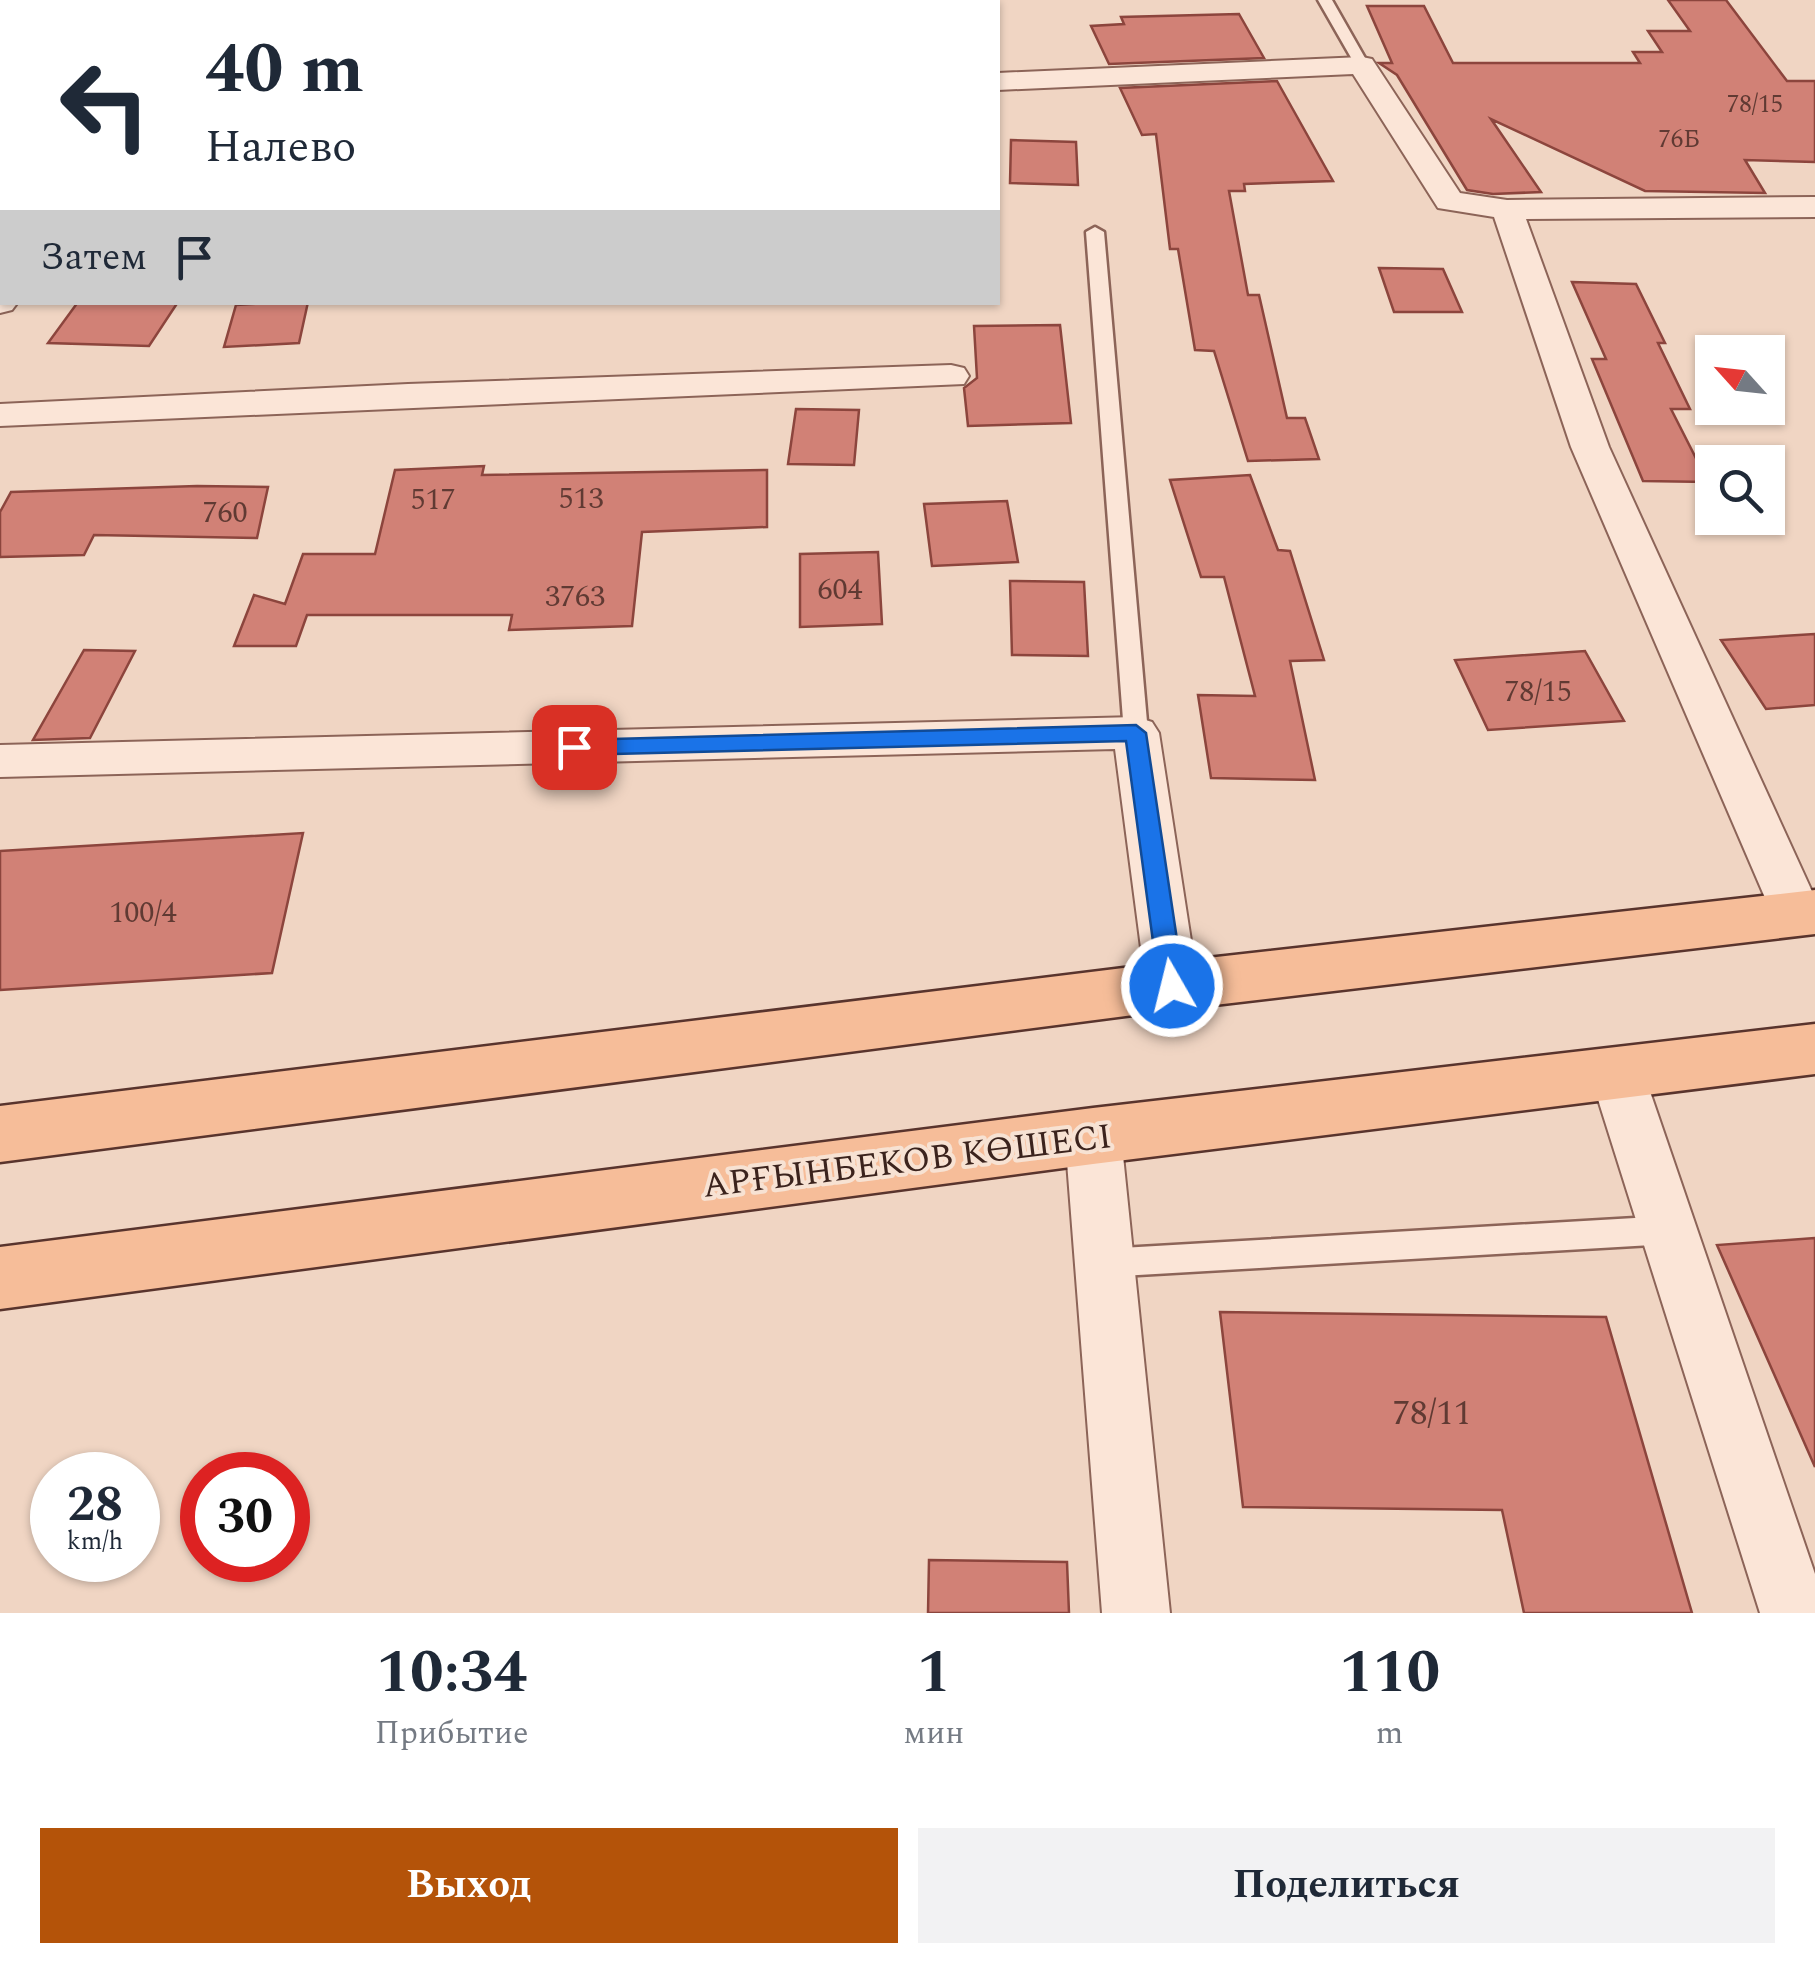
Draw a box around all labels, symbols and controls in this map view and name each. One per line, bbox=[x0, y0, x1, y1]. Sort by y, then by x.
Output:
text: 40 m bbox=[205, 17, 364, 123]
icon: left bbox=[40, 40, 170, 170]
house number: 78/15 bbox=[1727, 86, 1783, 124]
text: Налево bbox=[205, 113, 356, 182]
house number: 76Б bbox=[1658, 121, 1700, 159]
text: Затем bbox=[40, 229, 147, 287]
icon: arrive bbox=[167, 230, 222, 285]
north arrow bbox=[1695, 335, 1785, 425]
map controls bbox=[1695, 335, 1785, 535]
button: search bbox=[1695, 445, 1785, 535]
house number: 513 bbox=[559, 476, 604, 522]
house number: 517 bbox=[411, 477, 456, 523]
house number: 760 bbox=[203, 490, 248, 536]
house number: 604 bbox=[818, 567, 863, 613]
house number: 3763 bbox=[545, 574, 605, 620]
house number: 78/15 bbox=[1504, 669, 1572, 715]
pin bbox=[532, 705, 617, 790]
icon: arrive bbox=[547, 720, 602, 775]
house number: 100/4 bbox=[109, 890, 177, 936]
position arrow bbox=[1120, 934, 1224, 1038]
street label: АРҒЫНБЕКОВ КӨШЕСІ bbox=[700, 1110, 1115, 1213]
house number: 78/11 bbox=[1393, 1387, 1471, 1440]
speed limit sign: 30 bbox=[180, 1452, 310, 1582]
text: 28 bbox=[67, 1467, 123, 1543]
text: km/h bbox=[67, 1523, 123, 1561]
text: 10:34 bbox=[376, 1627, 527, 1719]
text: 1 bbox=[917, 1627, 951, 1719]
text: 110 bbox=[1339, 1627, 1440, 1719]
text: Прибытие bbox=[375, 1709, 529, 1758]
text: мин bbox=[903, 1709, 964, 1758]
text: m bbox=[1376, 1709, 1403, 1758]
button: Выход bbox=[40, 1828, 898, 1943]
button: Поделиться bbox=[918, 1828, 1775, 1943]

